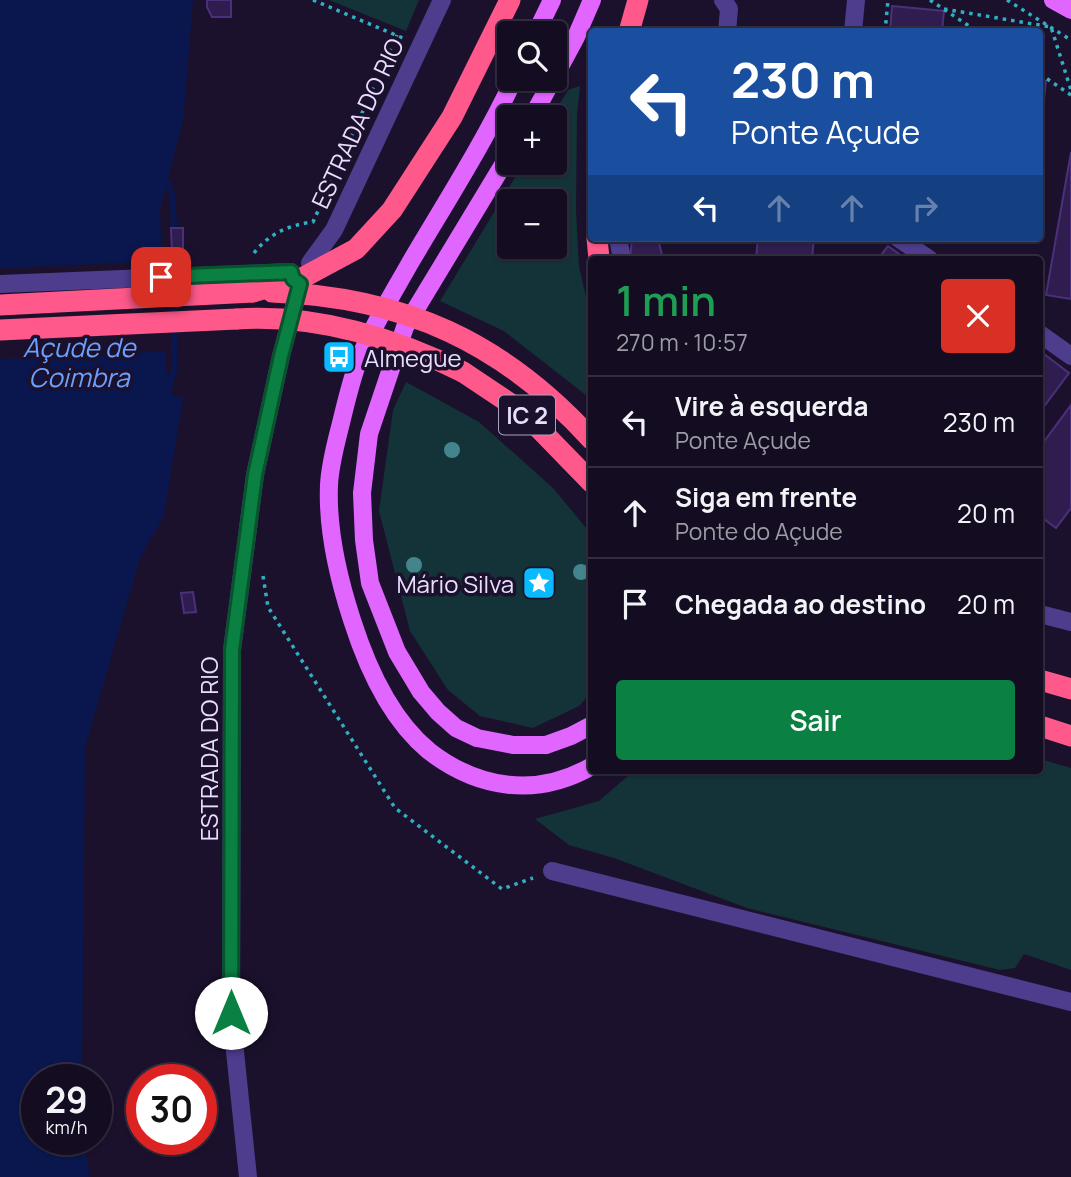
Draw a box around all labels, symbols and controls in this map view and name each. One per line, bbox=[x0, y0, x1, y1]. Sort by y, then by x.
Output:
map controls bbox=[497, 21, 567, 259]
button: search bbox=[497, 21, 567, 91]
street label: ESTRADA DO RIO bbox=[303, 32, 411, 214]
text: 230 m bbox=[731, 46, 875, 113]
icon: left bbox=[616, 56, 707, 147]
button: + bbox=[497, 105, 567, 175]
text: Ponte Açude bbox=[731, 110, 920, 154]
button: − bbox=[497, 189, 567, 259]
icon: left bbox=[687, 189, 725, 227]
icon: ahead bbox=[760, 189, 798, 227]
icon: ahead bbox=[833, 189, 871, 227]
icon: right bbox=[906, 189, 944, 227]
pin bbox=[131, 247, 191, 307]
icon: arrive bbox=[142, 258, 180, 296]
text: 1 min bbox=[616, 271, 716, 329]
button: close bbox=[941, 279, 1015, 353]
text: 270 m · 10:57 bbox=[616, 326, 748, 358]
water label: Açude de Coimbra bbox=[23, 329, 137, 395]
bus stop icon: Almegue bbox=[320, 338, 358, 376]
place label: Almegue bbox=[364, 341, 462, 374]
text: Vire à esquerda bbox=[675, 388, 868, 424]
road number: IC 2 bbox=[499, 396, 555, 434]
icon: left bbox=[616, 403, 654, 441]
text: 230 m bbox=[943, 404, 1015, 440]
text: Ponte Açude bbox=[675, 424, 811, 456]
text: Siga em frente bbox=[675, 479, 857, 515]
icon: ahead bbox=[616, 494, 654, 532]
text: 20 m bbox=[957, 495, 1015, 531]
text: Ponte do Açude bbox=[675, 515, 843, 547]
place icon: Mário Silva bbox=[520, 564, 558, 602]
place label: Mário Silva bbox=[396, 567, 514, 600]
icon: arrive bbox=[616, 585, 654, 623]
text: Chegada ao destino bbox=[675, 586, 926, 622]
text: 20 m bbox=[957, 586, 1015, 622]
street label: ESTRADA DO RIO bbox=[192, 657, 225, 841]
button: Sair bbox=[616, 680, 1015, 760]
position arrow bbox=[194, 976, 268, 1050]
speed limit sign: 30 bbox=[126, 1064, 217, 1155]
text: 29 bbox=[45, 1076, 88, 1124]
text: km/h bbox=[46, 1115, 87, 1139]

